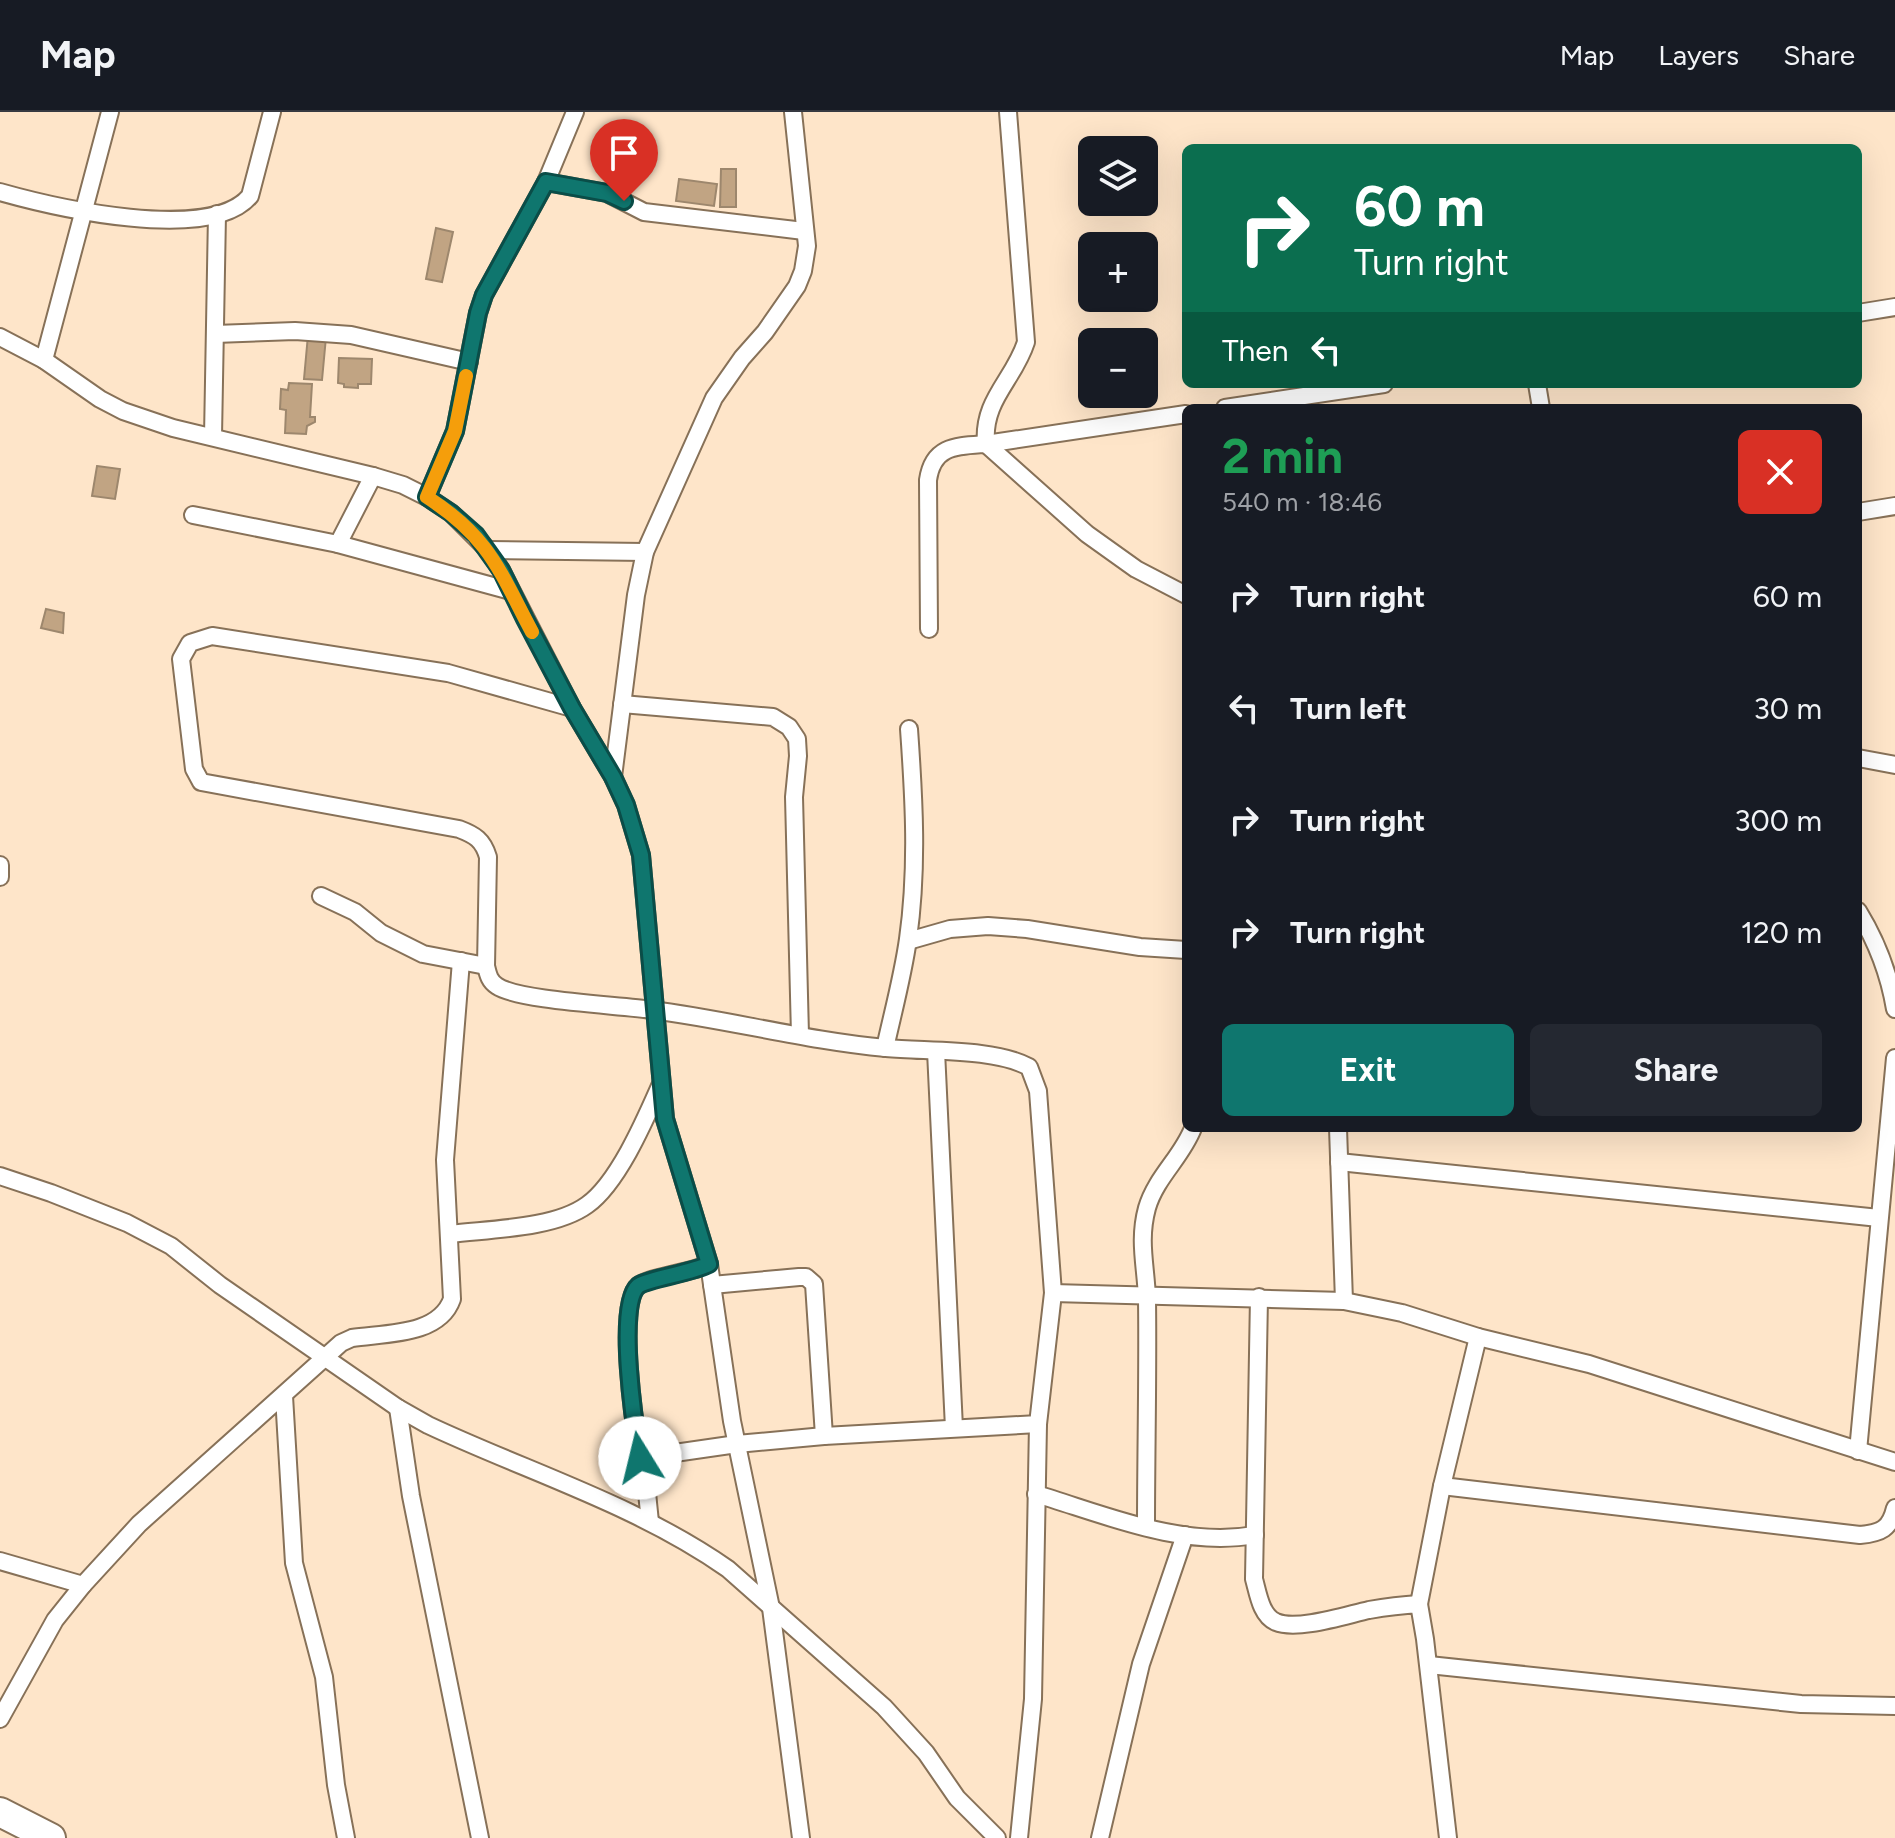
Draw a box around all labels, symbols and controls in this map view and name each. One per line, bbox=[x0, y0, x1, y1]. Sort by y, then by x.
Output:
text: Map bbox=[40, 32, 116, 78]
text: Map bbox=[1560, 38, 1614, 72]
text: Layers bbox=[1658, 38, 1739, 72]
text: Share bbox=[1783, 38, 1855, 72]
pin bbox=[590, 119, 658, 201]
icon: arrive bbox=[602, 131, 646, 175]
map controls bbox=[1078, 136, 1158, 408]
button: layers bbox=[1078, 136, 1158, 216]
text: 60 m bbox=[1354, 173, 1485, 240]
icon: right bbox=[1222, 176, 1326, 280]
button: + bbox=[1078, 232, 1158, 312]
text: Turn right bbox=[1354, 241, 1509, 284]
button: − bbox=[1078, 328, 1158, 408]
icon: left bbox=[1304, 328, 1348, 372]
text: Then bbox=[1222, 332, 1288, 369]
text: 2 min bbox=[1222, 427, 1343, 485]
button: close bbox=[1738, 430, 1822, 514]
text: 540 m · 18:46 bbox=[1222, 486, 1382, 518]
icon: right bbox=[1222, 574, 1266, 618]
text: Turn right bbox=[1290, 578, 1425, 615]
text: 60 m bbox=[1753, 578, 1822, 615]
icon: left bbox=[1222, 686, 1266, 730]
text: Turn left bbox=[1290, 690, 1407, 727]
text: 30 m bbox=[1754, 690, 1822, 727]
icon: right bbox=[1222, 798, 1266, 842]
text: Turn right bbox=[1290, 802, 1425, 839]
text: 300 m bbox=[1734, 802, 1822, 839]
icon: right bbox=[1222, 910, 1266, 954]
text: Turn right bbox=[1290, 914, 1425, 951]
text: 120 m bbox=[1741, 914, 1822, 951]
button: Exit bbox=[1222, 1024, 1514, 1116]
button: Share bbox=[1530, 1024, 1822, 1116]
position arrow bbox=[598, 1416, 682, 1500]

